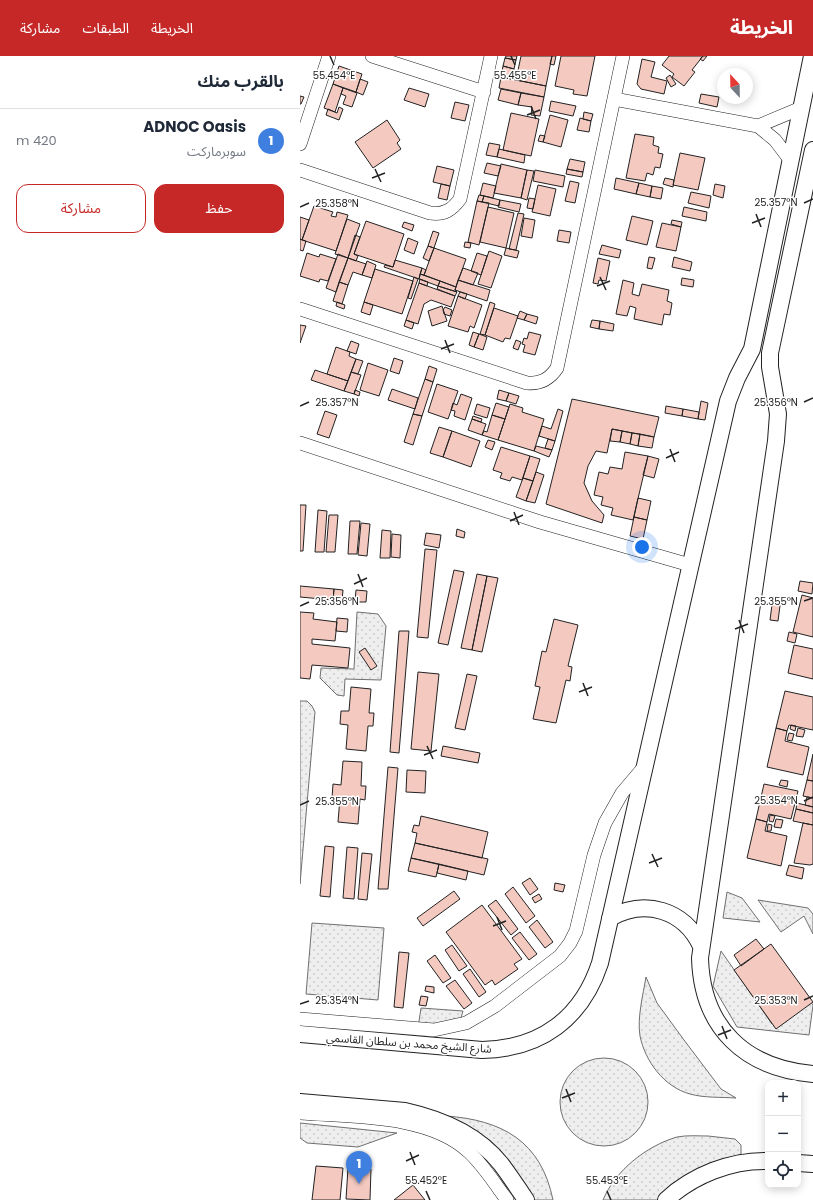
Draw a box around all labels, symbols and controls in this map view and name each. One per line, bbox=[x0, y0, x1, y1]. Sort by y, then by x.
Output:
text: الخريطة bbox=[730, 14, 793, 41]
text: مشاركة bbox=[20, 18, 60, 38]
text: الطبقات bbox=[82, 18, 129, 38]
text: الخريطة bbox=[151, 18, 193, 38]
text: 55.454°E bbox=[313, 68, 355, 83]
text: 55.455°E bbox=[494, 68, 536, 83]
north arrow bbox=[717, 68, 753, 104]
text: بالقرب منك bbox=[198, 69, 284, 93]
text: ADNOC Oasis bbox=[143, 116, 246, 137]
text: 420 m bbox=[16, 131, 57, 150]
text: 1 bbox=[269, 131, 273, 150]
text: سوبرماركت bbox=[187, 142, 246, 161]
button: مشاركة bbox=[16, 184, 146, 233]
button: حفظ bbox=[154, 184, 284, 233]
text: 25.357°N bbox=[755, 195, 797, 210]
text: 25.358°N bbox=[315, 196, 359, 211]
text: 25.357°N bbox=[316, 395, 358, 410]
text: 25.356°N bbox=[754, 395, 798, 410]
your location bbox=[632, 537, 652, 557]
text: 25.356°N bbox=[315, 594, 359, 609]
text: 25.355°N bbox=[754, 594, 798, 609]
text: 25.354°N bbox=[754, 793, 798, 808]
text: 25.355°N bbox=[315, 794, 359, 809]
text: 25.354°N bbox=[315, 993, 359, 1008]
text: 25.353°N bbox=[754, 993, 798, 1008]
street label: شارع الشيخ محمد بن سلطان القاسمي bbox=[326, 1029, 493, 1058]
map controls bbox=[765, 1080, 801, 1188]
button: + bbox=[765, 1080, 801, 1116]
button: − bbox=[765, 1116, 801, 1152]
pin: 1 bbox=[346, 1151, 372, 1184]
button: locate bbox=[765, 1152, 801, 1188]
text: 55.452°E bbox=[405, 1173, 447, 1188]
text: 55.453°E bbox=[586, 1173, 628, 1188]

